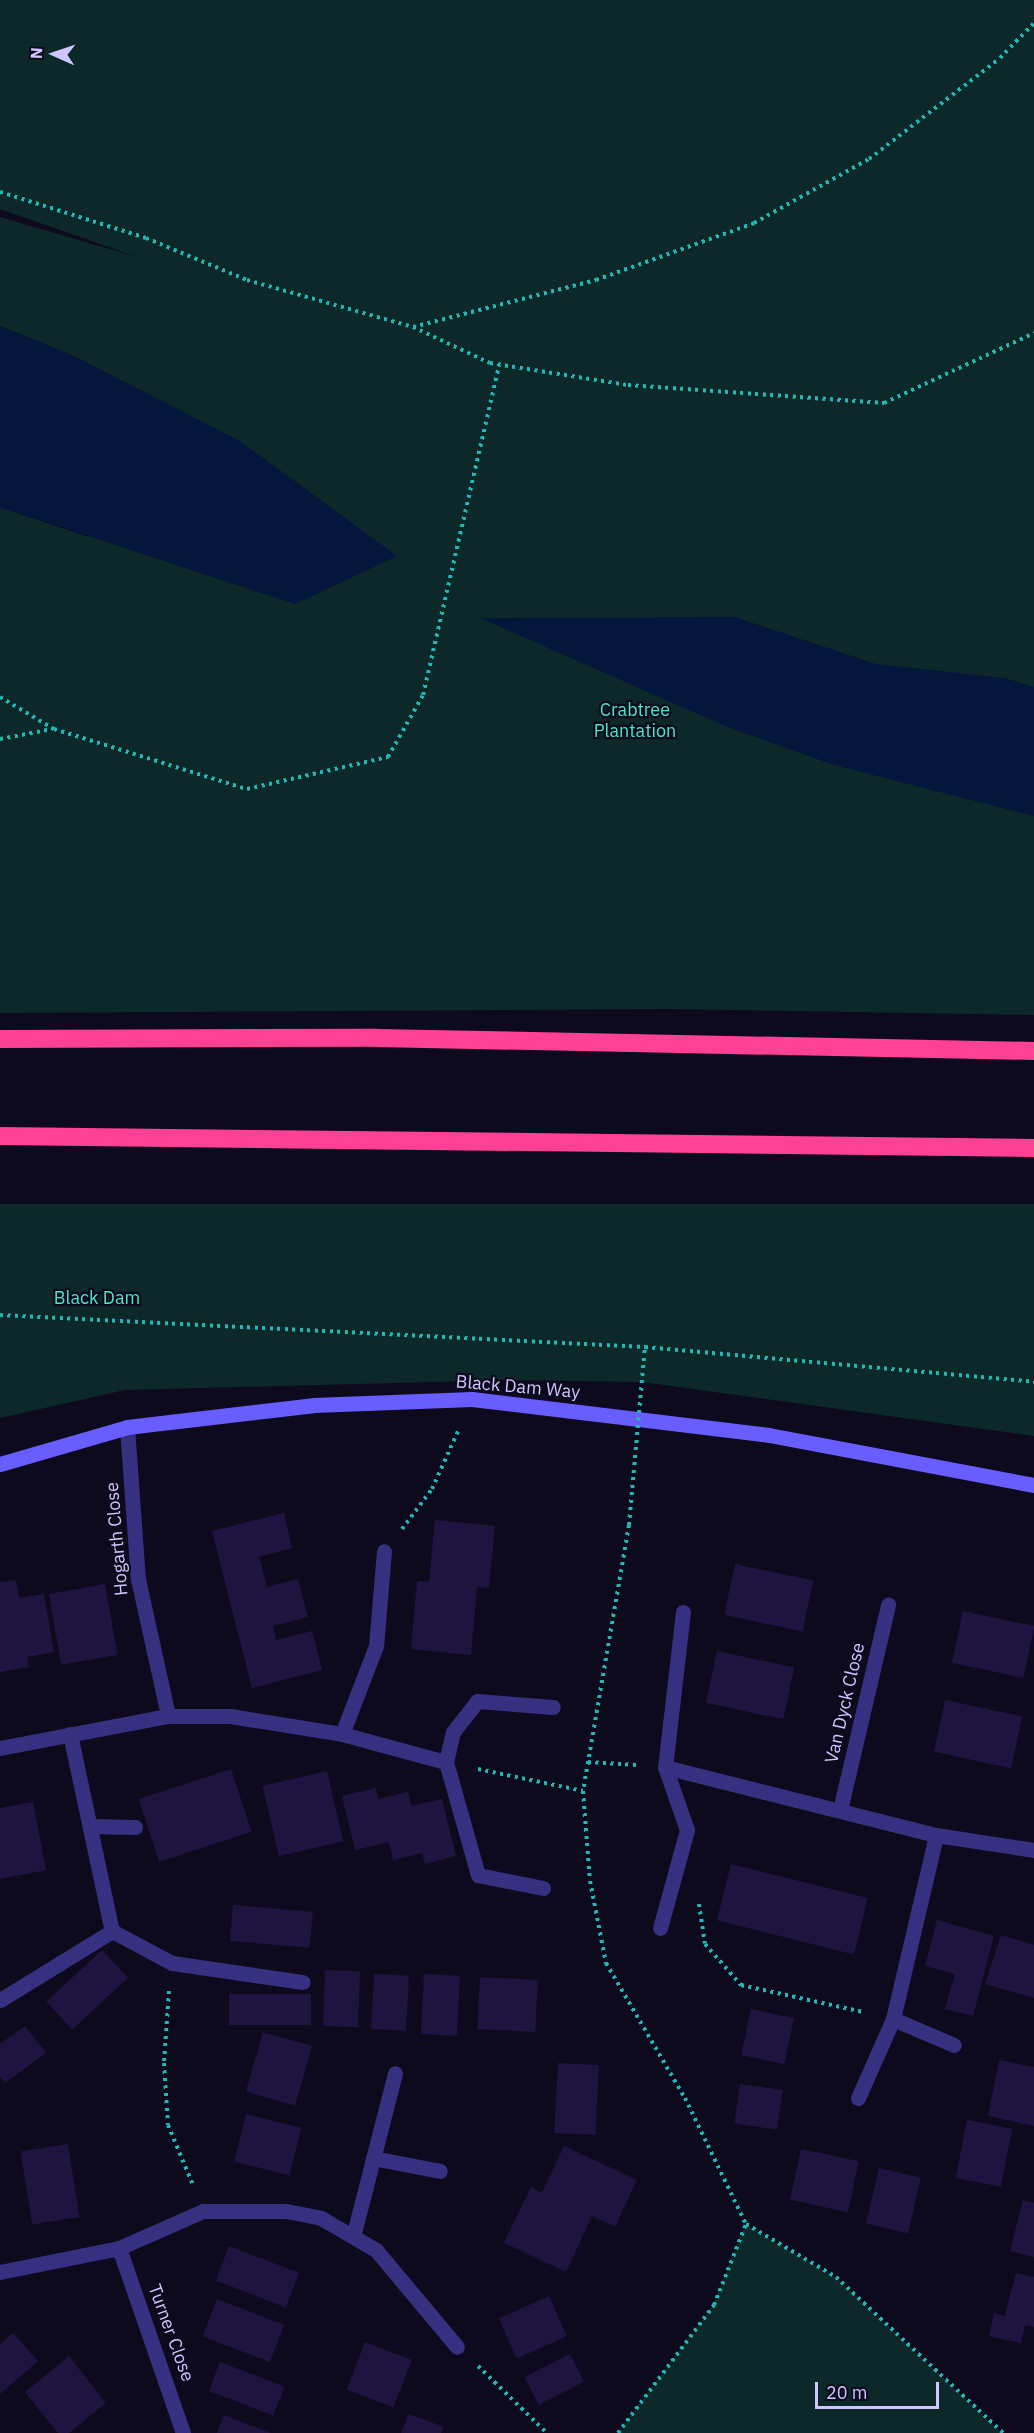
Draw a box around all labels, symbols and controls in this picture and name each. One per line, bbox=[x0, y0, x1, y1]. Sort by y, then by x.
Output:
north arrow bbox=[24, 24, 84, 84]
text: N bbox=[26, 47, 46, 59]
park label: Crabtree Plantation bbox=[594, 700, 676, 742]
park label: Black Dam bbox=[54, 1287, 140, 1309]
street label: Black Dam Way bbox=[455, 1371, 581, 1403]
street label: Hogarth Close bbox=[101, 1481, 133, 1597]
street label: Van Dyck Close bbox=[821, 1641, 869, 1765]
street label: Turner Close bbox=[143, 2281, 199, 2385]
scale bar bbox=[818, 2370, 942, 2408]
text: 20 m bbox=[826, 2381, 868, 2404]

